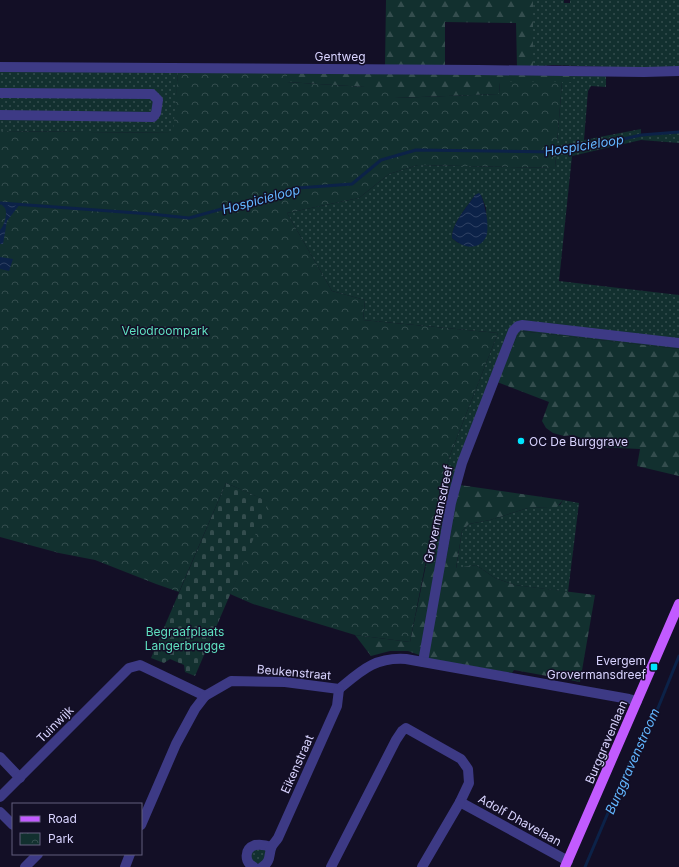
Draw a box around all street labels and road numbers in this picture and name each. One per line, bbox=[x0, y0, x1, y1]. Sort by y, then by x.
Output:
street label: Gentweg bbox=[314, 49, 366, 64]
street label: Grovermansdreef bbox=[420, 463, 456, 564]
street label: Beukenstraat bbox=[256, 661, 332, 683]
street label: Burggravenlaan bbox=[582, 698, 630, 786]
street label: Tuinwijk bbox=[33, 702, 77, 746]
street label: Eikenstraat bbox=[277, 732, 317, 796]
street label: Adolf Dhavelaan bbox=[476, 791, 564, 849]

